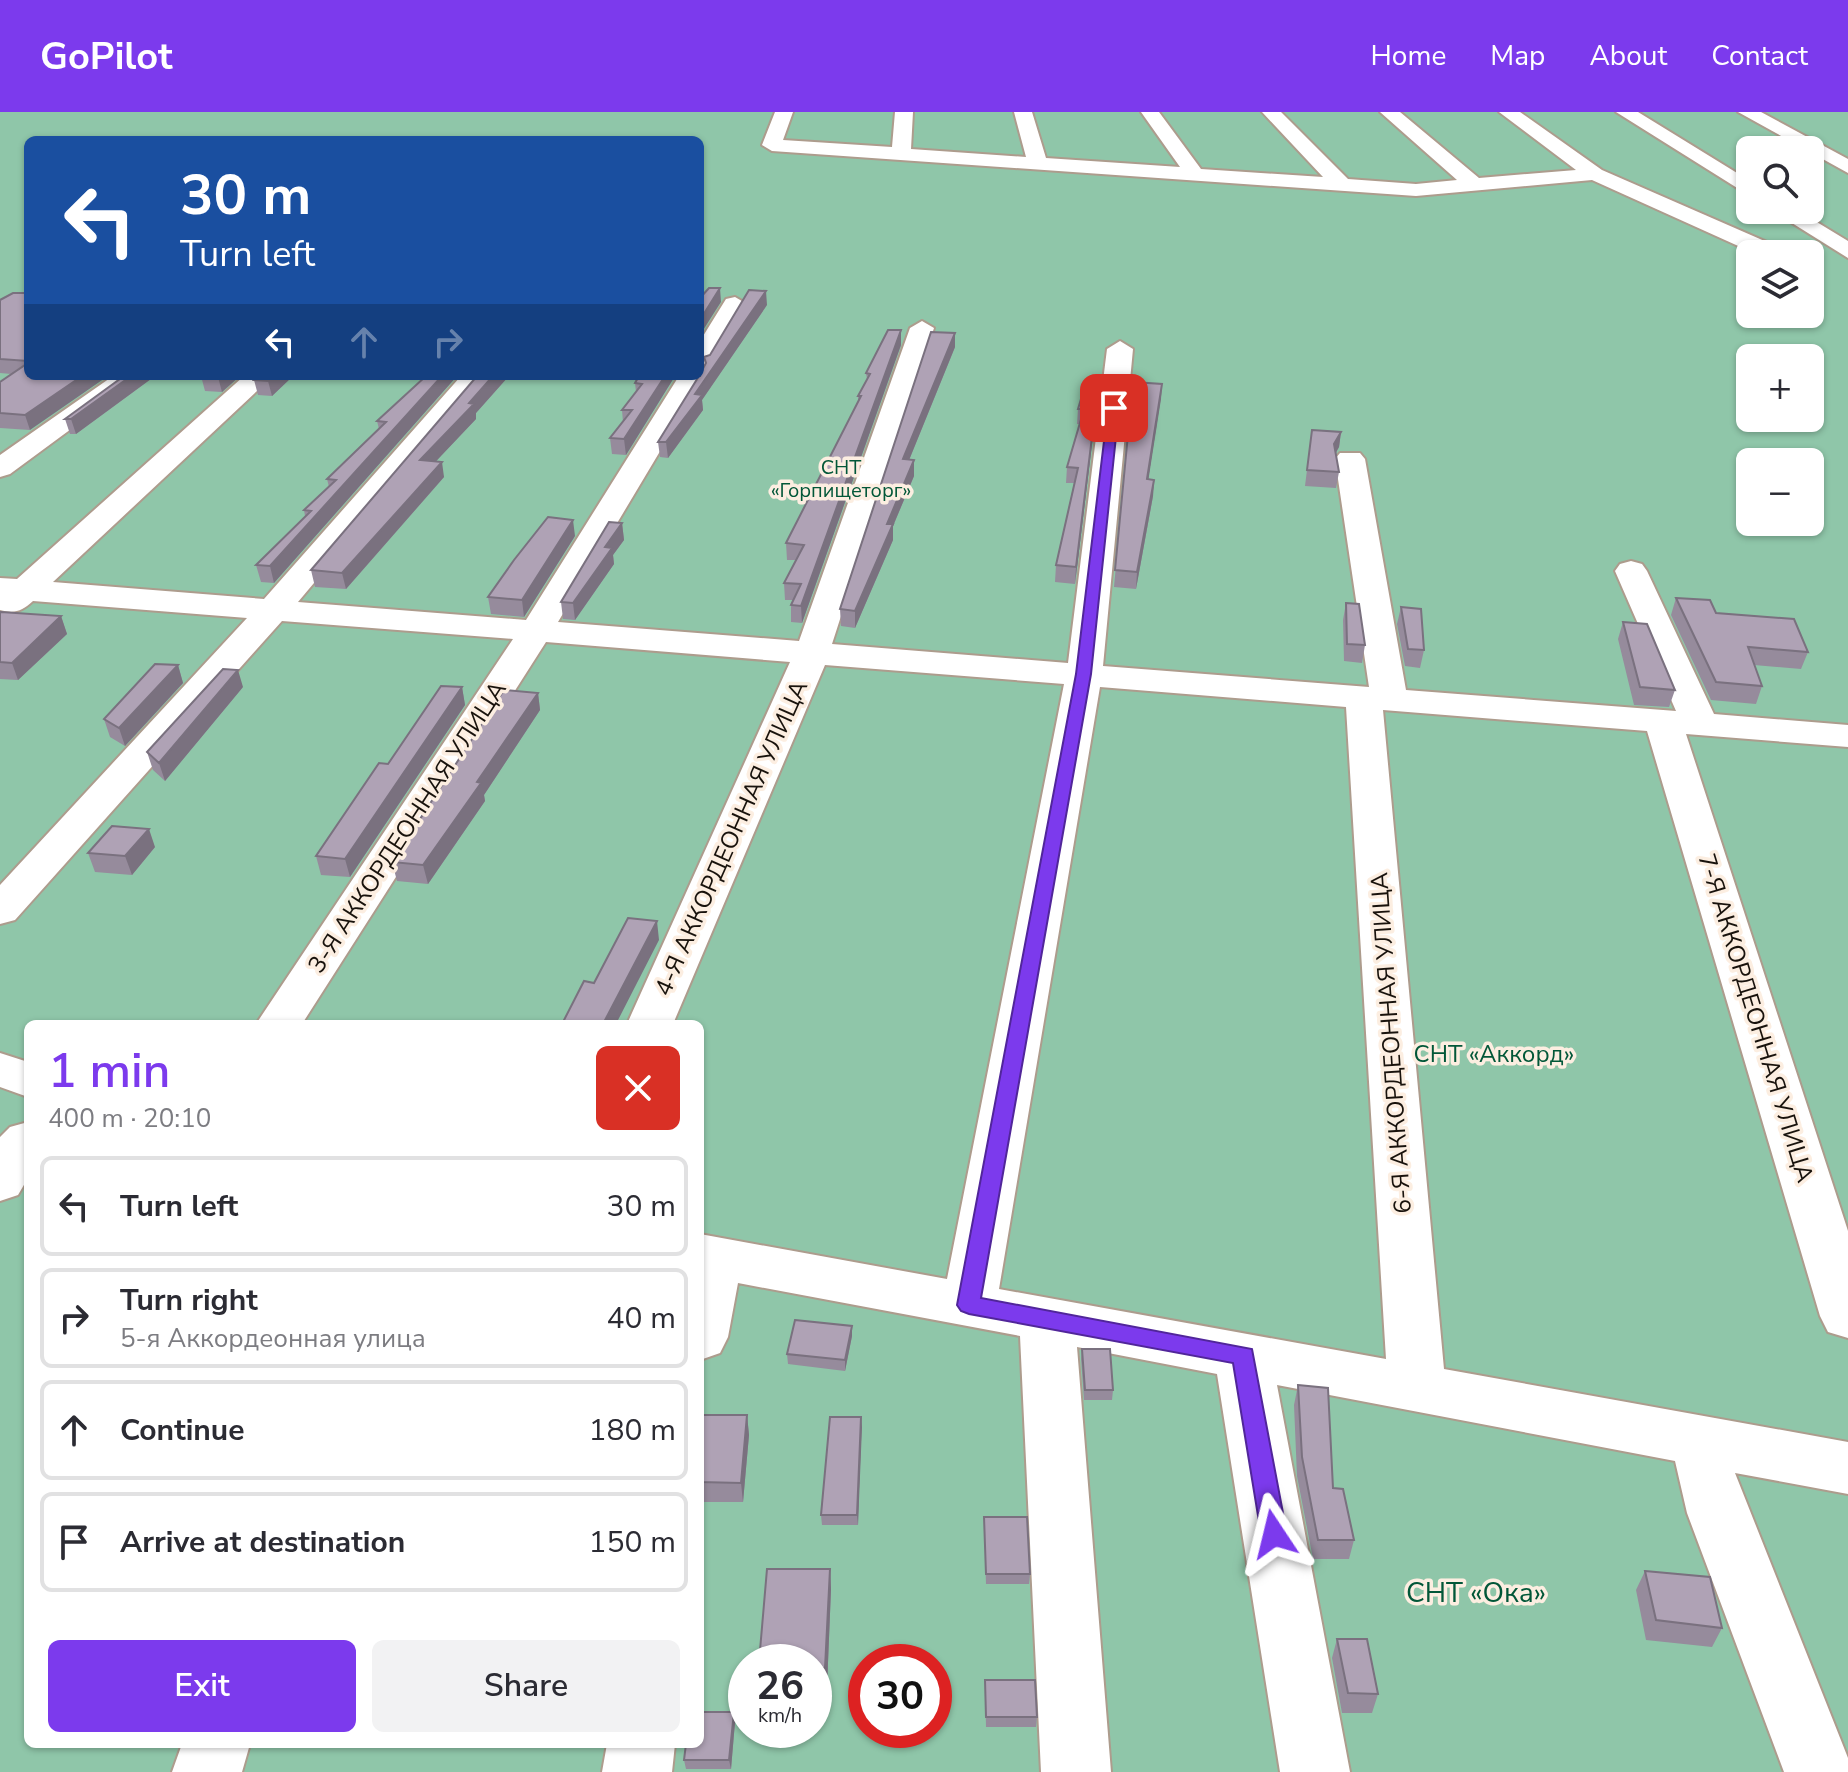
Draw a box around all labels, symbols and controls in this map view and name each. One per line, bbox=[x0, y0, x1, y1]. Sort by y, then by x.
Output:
text: GoPilot bbox=[40, 31, 173, 82]
text: Home bbox=[1371, 37, 1446, 75]
text: Map bbox=[1490, 37, 1545, 75]
text: About bbox=[1589, 37, 1667, 75]
text: Contact bbox=[1711, 37, 1808, 75]
map controls bbox=[1736, 136, 1824, 536]
button: search bbox=[1736, 136, 1824, 224]
text: 30 m bbox=[180, 157, 311, 234]
icon: left bbox=[48, 168, 152, 272]
text: Turn left bbox=[180, 230, 315, 279]
button: layers bbox=[1736, 240, 1824, 328]
icon: left bbox=[258, 320, 302, 364]
icon: ahead bbox=[342, 320, 386, 364]
icon: right bbox=[426, 320, 470, 364]
button: + bbox=[1736, 344, 1824, 432]
pin bbox=[1080, 374, 1148, 442]
icon: arrive bbox=[1092, 386, 1136, 430]
button: − bbox=[1736, 448, 1824, 536]
park label: СНТ «Горпищеторг» bbox=[771, 454, 911, 504]
street label: 3-Я АККОРДЕОННАЯ УЛИЦА bbox=[300, 674, 514, 979]
street label: 4-Я АККОРДЕОННАЯ УЛИЦА bbox=[647, 675, 815, 1001]
street label: 7-Я АККОРДЕОННАЯ УЛИЦА bbox=[1691, 850, 1821, 1187]
street label: 6-Я АККОРДЕОННАЯ УЛИЦА bbox=[1363, 871, 1419, 1215]
text: 1 min bbox=[48, 1038, 170, 1104]
park label: СНТ «Аккорд» bbox=[1414, 1038, 1574, 1070]
button: close bbox=[596, 1046, 680, 1130]
text: 400 m · 20:10 bbox=[48, 1101, 211, 1136]
icon: left bbox=[52, 1184, 96, 1228]
text: Turn left bbox=[120, 1186, 238, 1227]
text: 30 m bbox=[607, 1186, 676, 1227]
text: Turn right bbox=[120, 1280, 258, 1321]
icon: right bbox=[52, 1296, 96, 1340]
text: 40 m bbox=[607, 1298, 676, 1339]
text: 5-я Аккордеонная улица bbox=[120, 1321, 426, 1356]
icon: ahead bbox=[52, 1408, 96, 1452]
text: Continue bbox=[120, 1410, 245, 1451]
text: 180 m bbox=[589, 1410, 676, 1451]
position arrow bbox=[1232, 1492, 1316, 1576]
icon: arrive bbox=[52, 1520, 96, 1564]
text: Arrive at destination bbox=[120, 1522, 405, 1563]
text: 150 m bbox=[589, 1522, 676, 1563]
park label: СНТ «Ока» bbox=[1406, 1574, 1546, 1612]
button: Exit bbox=[48, 1640, 356, 1732]
button: Share bbox=[372, 1640, 680, 1732]
speed limit sign: 30 bbox=[848, 1644, 952, 1748]
text: 26 bbox=[756, 1659, 804, 1713]
text: km/h bbox=[758, 1702, 802, 1729]

